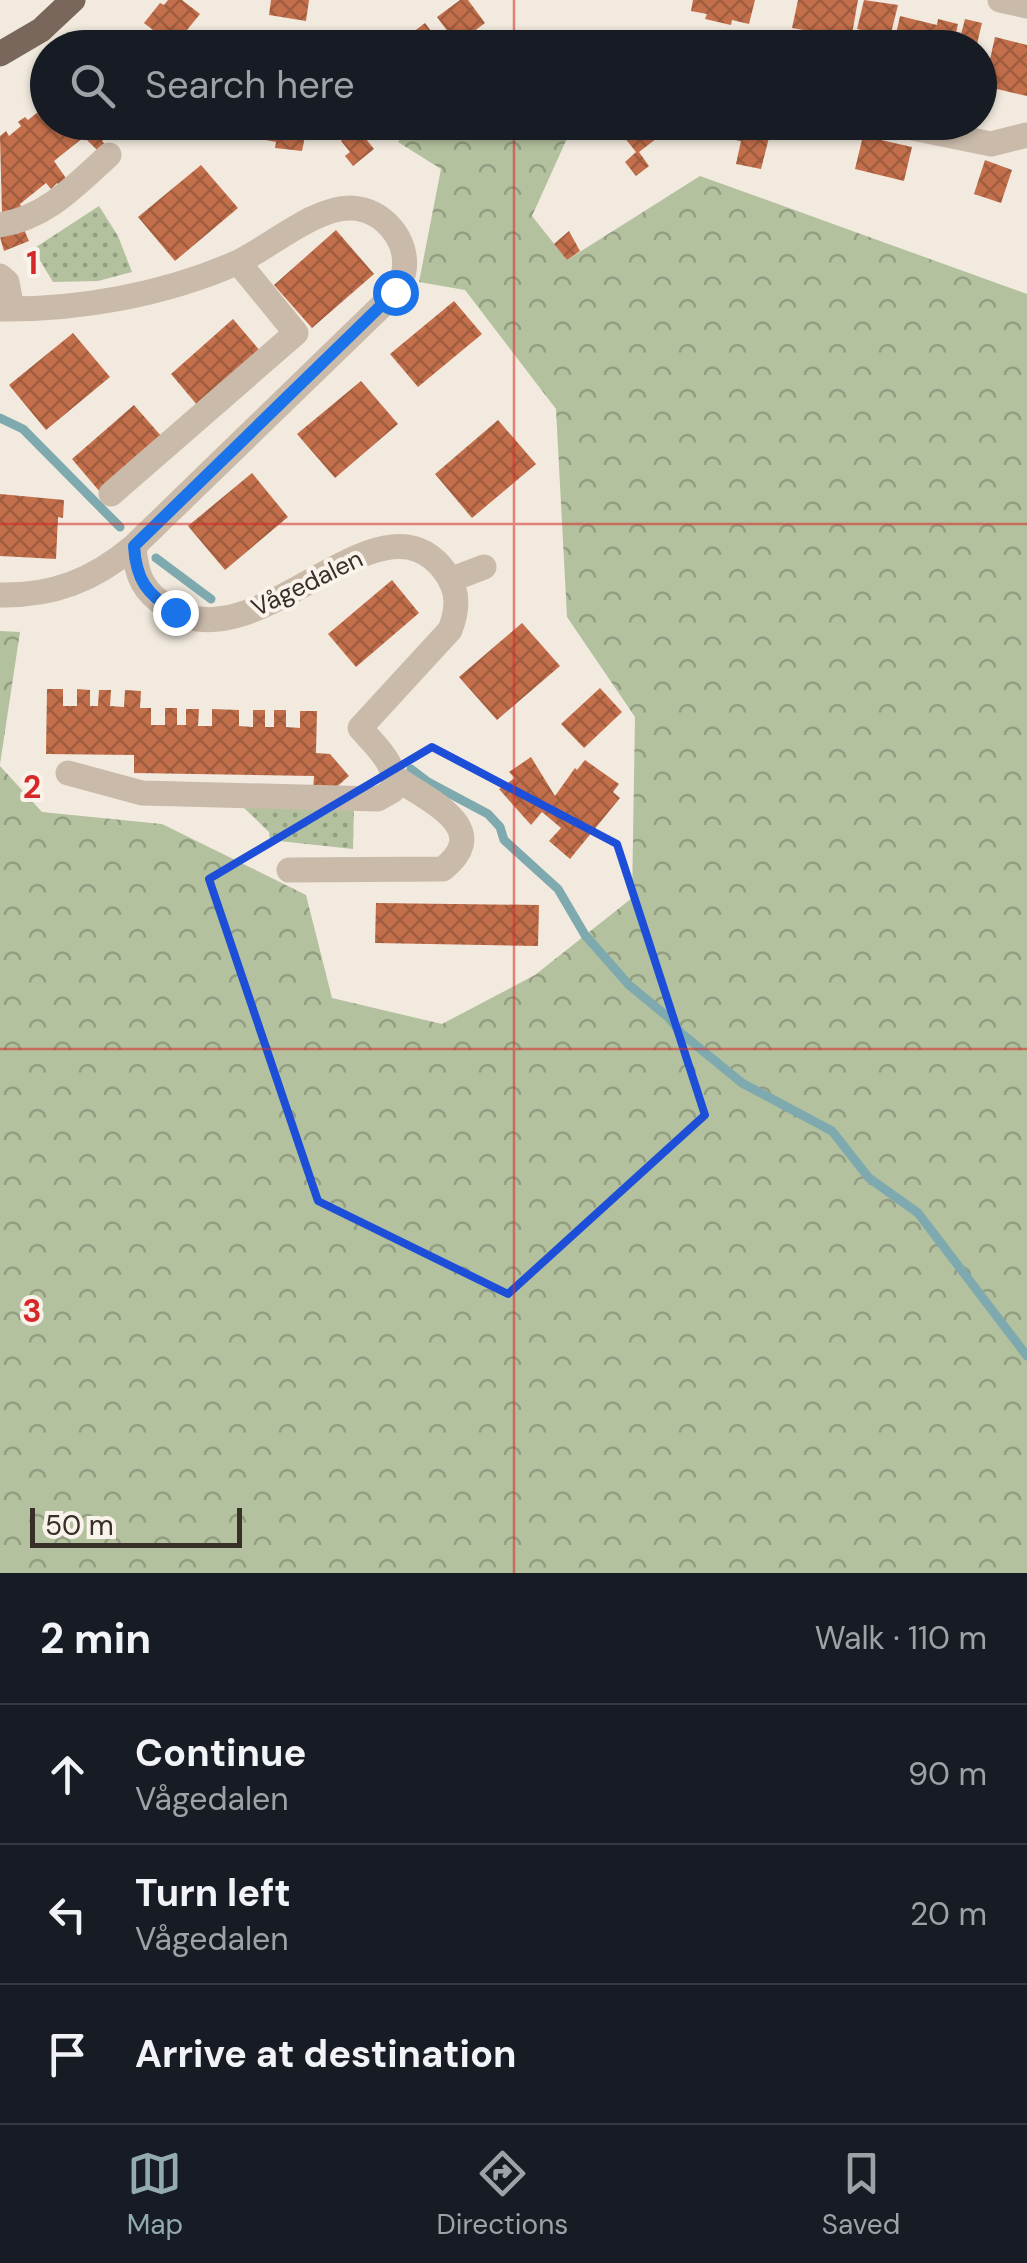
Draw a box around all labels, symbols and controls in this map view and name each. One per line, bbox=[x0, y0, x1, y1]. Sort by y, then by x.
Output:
search box bbox=[30, 30, 997, 140]
icon: search bbox=[65, 58, 120, 113]
text: Search here bbox=[145, 60, 355, 110]
text: 1 bbox=[26, 242, 38, 284]
route start bbox=[373, 270, 419, 316]
street label: Vågedalen bbox=[246, 542, 368, 624]
route end bbox=[153, 590, 199, 636]
text: 2 bbox=[23, 766, 41, 808]
text: 3 bbox=[22, 1290, 42, 1332]
scale bar bbox=[30, 1503, 242, 1548]
text: 50 m bbox=[45, 1507, 114, 1544]
text: 2 min bbox=[40, 1611, 151, 1666]
text: Walk · 110 m bbox=[815, 1617, 987, 1659]
text: Continue bbox=[135, 1728, 306, 1778]
icon: ahead bbox=[40, 1747, 95, 1802]
text: 90 m bbox=[908, 1753, 987, 1795]
text: Vågedalen bbox=[135, 1778, 289, 1820]
text: Turn left bbox=[135, 1868, 291, 1918]
icon: left bbox=[40, 1887, 95, 1942]
text: 20 m bbox=[910, 1893, 987, 1935]
text: Vågedalen bbox=[135, 1918, 289, 1960]
icon: arrive bbox=[40, 2027, 95, 2082]
text: Arrive at destination bbox=[135, 2029, 517, 2079]
tab: Map bbox=[127, 2146, 183, 2243]
tab: Directions bbox=[437, 2146, 568, 2243]
tab: Saved bbox=[822, 2146, 900, 2243]

